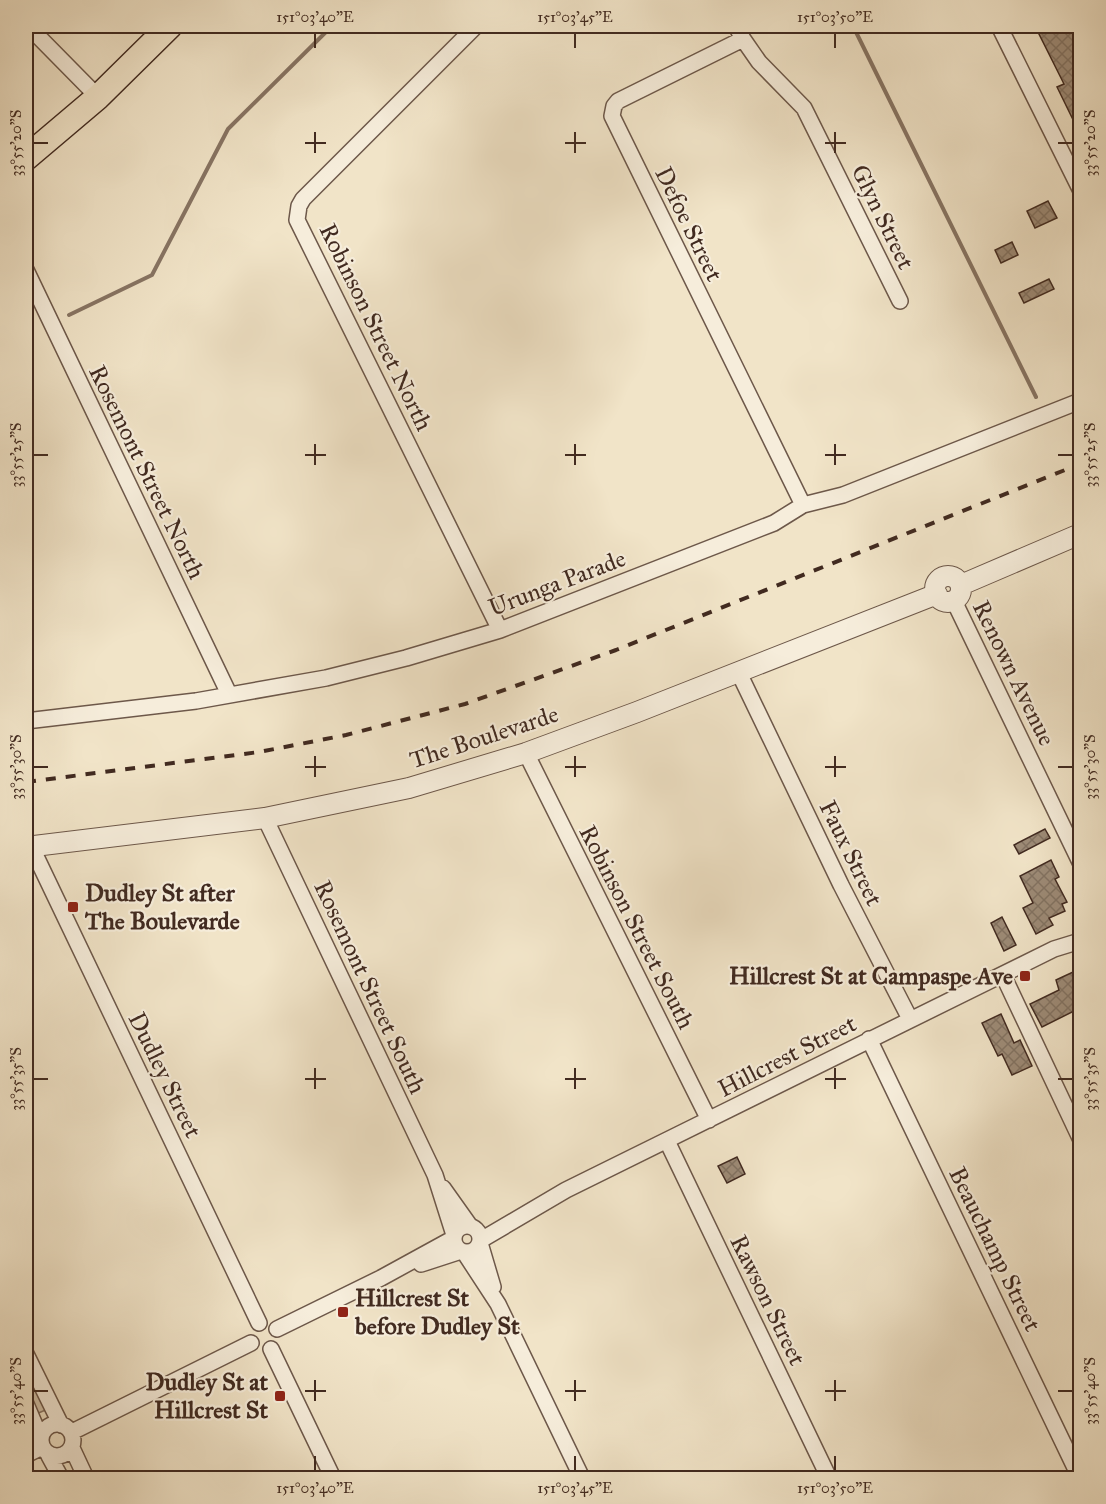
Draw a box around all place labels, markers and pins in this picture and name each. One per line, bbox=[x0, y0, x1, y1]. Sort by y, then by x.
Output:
place label: Dudley St after The Boulevarde bbox=[84, 878, 240, 936]
marker: Dudley St after The Boulevarde bbox=[66, 900, 80, 914]
place label: Hillcrest St at Campaspe Ave bbox=[729, 961, 1013, 991]
marker: Hillcrest St at Campaspe Ave bbox=[1018, 969, 1032, 983]
place label: Hillcrest St before Dudley St bbox=[354, 1283, 520, 1341]
marker: Hillcrest St before Dudley St bbox=[336, 1305, 350, 1319]
place label: Dudley St at Hillcrest St bbox=[145, 1367, 269, 1425]
marker: Dudley St at Hillcrest St bbox=[273, 1389, 287, 1403]

